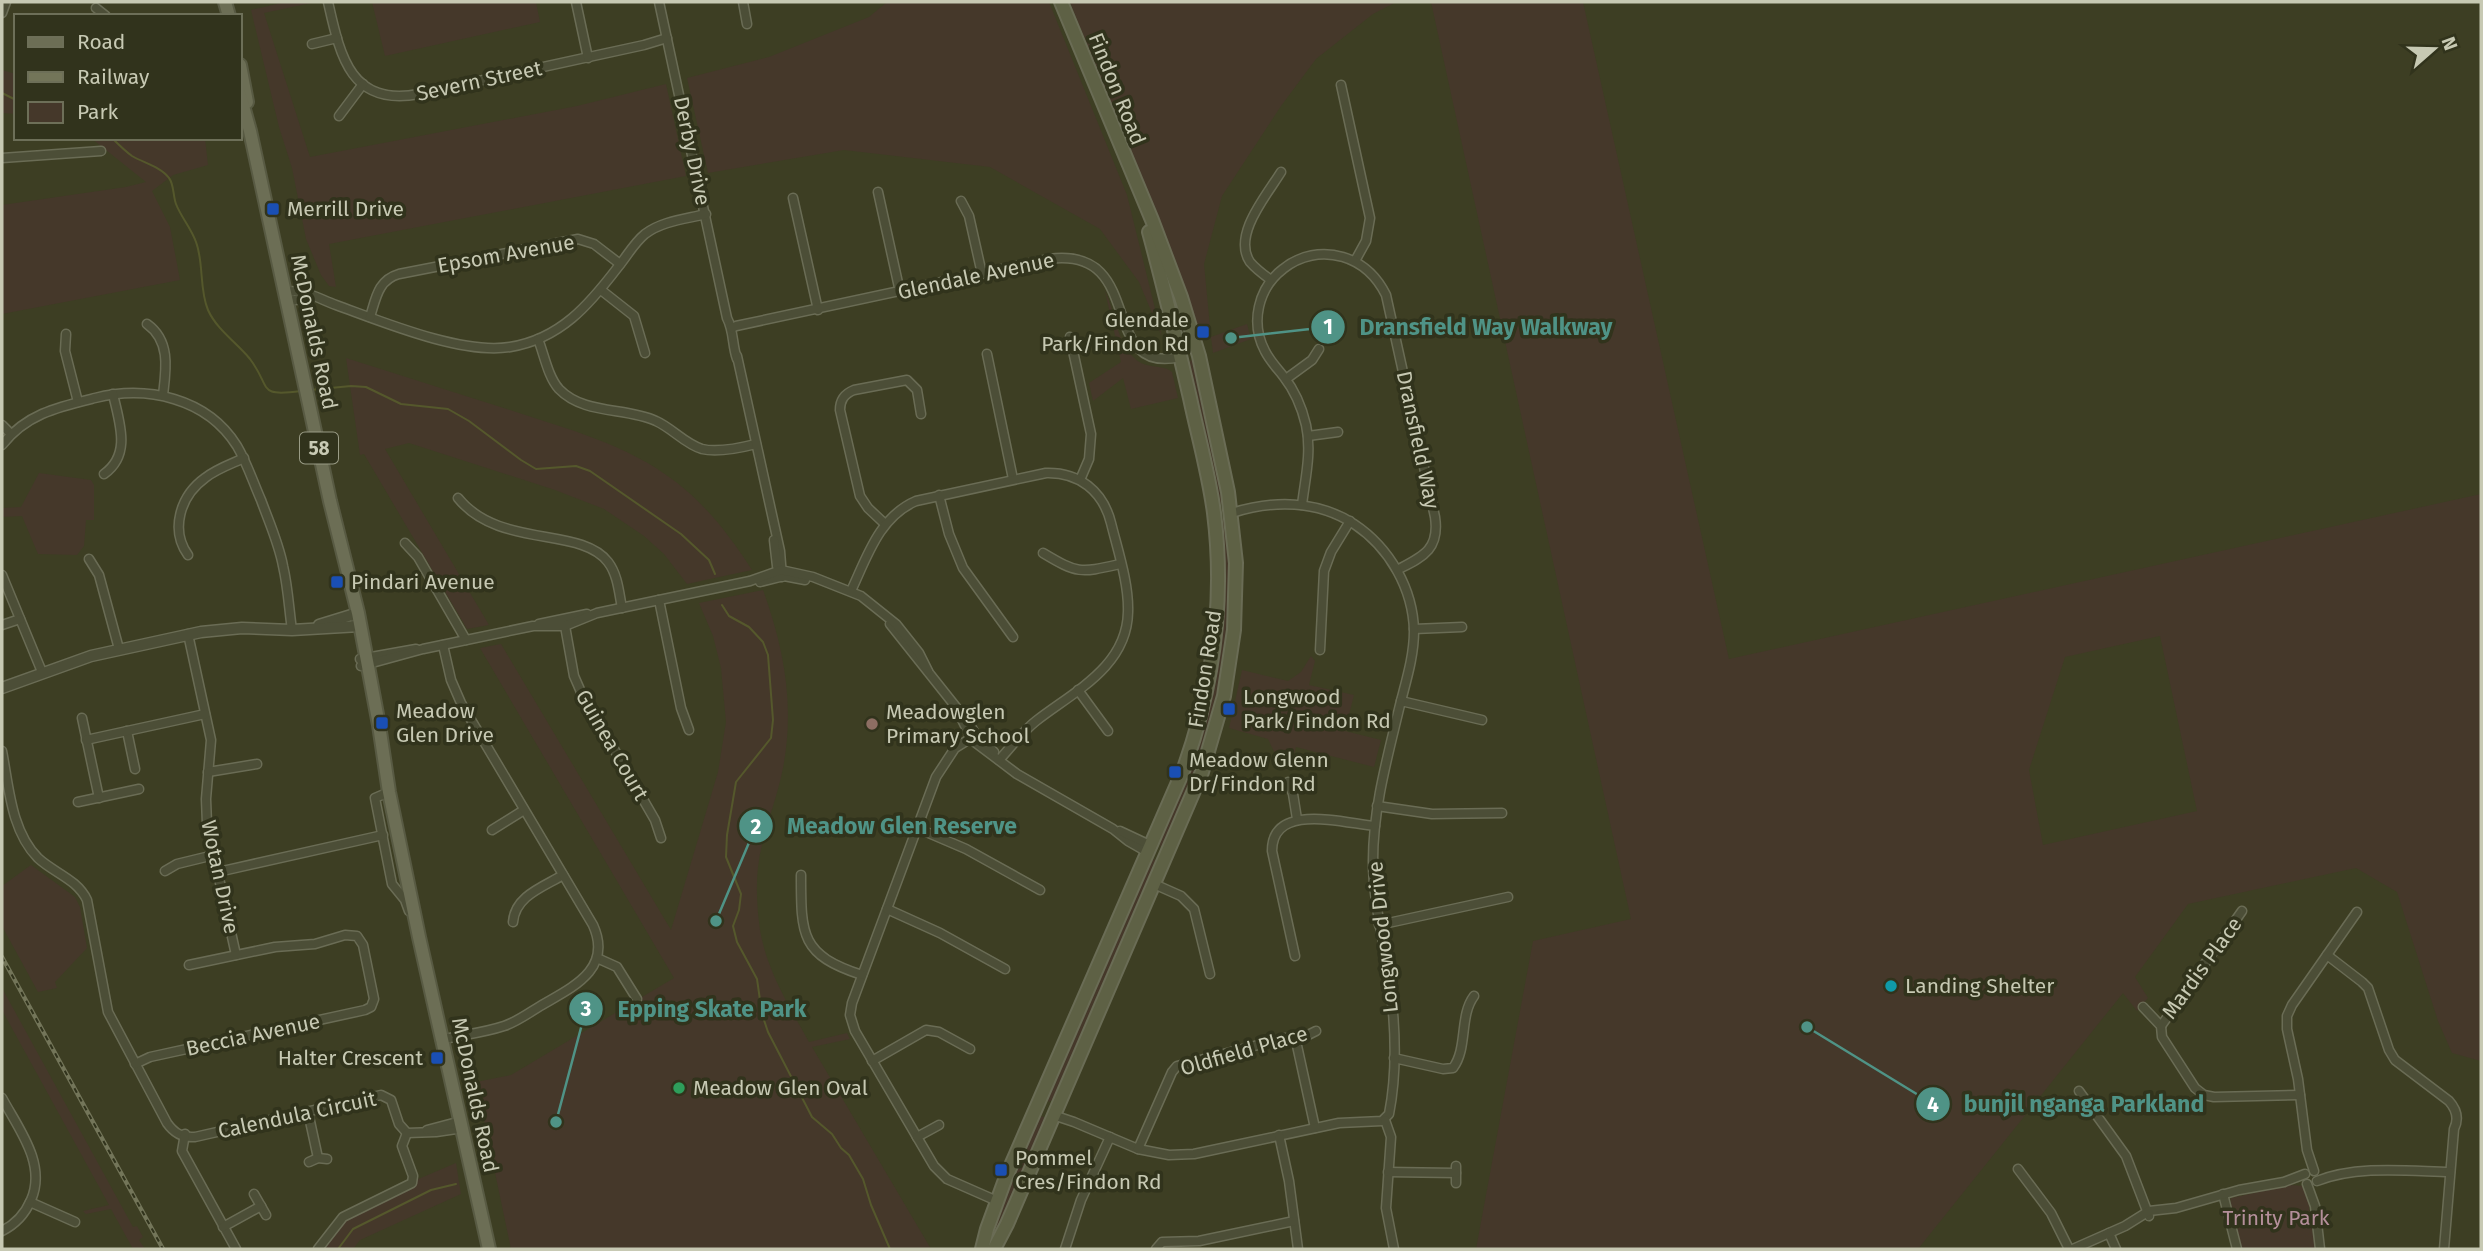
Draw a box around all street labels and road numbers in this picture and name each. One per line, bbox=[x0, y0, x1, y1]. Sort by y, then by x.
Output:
street label: Findon Road bbox=[1083, 29, 1151, 149]
street label: Severn Street bbox=[414, 55, 544, 107]
street label: Derby Drive bbox=[668, 94, 716, 208]
street label: Epsom Avenue bbox=[435, 229, 577, 279]
street label: Glendale Avenue bbox=[895, 247, 1057, 305]
street label: McDonalds Road bbox=[285, 252, 343, 412]
street label: Dransfield Way bbox=[1391, 369, 1445, 512]
road number: 58 bbox=[300, 432, 338, 463]
street label: Findon Road bbox=[1183, 608, 1227, 730]
street label: Guinea Court bbox=[570, 685, 654, 805]
street label: Wotan Drive bbox=[195, 818, 245, 936]
street label: Longwood Drive bbox=[1362, 860, 1404, 1014]
street label: Mardis Place bbox=[2156, 912, 2248, 1024]
street label: Beccia Avenue bbox=[184, 1008, 322, 1062]
street label: McDonalds Road bbox=[446, 1015, 504, 1175]
street label: Oldfield Place bbox=[1177, 1020, 1311, 1082]
street label: Calendula Circuit bbox=[216, 1085, 379, 1144]

